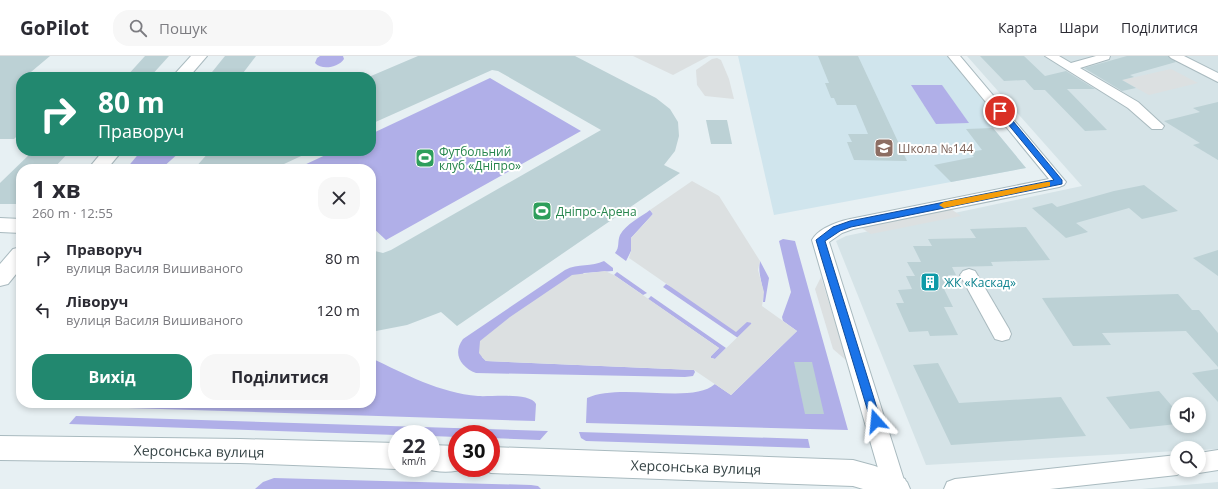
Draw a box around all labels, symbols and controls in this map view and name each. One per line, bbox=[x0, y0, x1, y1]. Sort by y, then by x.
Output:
search box bbox=[113, 10, 393, 46]
text: GoPilot bbox=[20, 15, 89, 41]
icon: search bbox=[127, 17, 149, 39]
text: Пошук bbox=[159, 18, 208, 38]
text: Карта bbox=[998, 18, 1037, 37]
text: Шари bbox=[1059, 18, 1099, 37]
text: Поділитися bbox=[1121, 18, 1198, 37]
text: 80 m bbox=[98, 83, 165, 121]
icon: right bbox=[32, 88, 84, 140]
pin bbox=[983, 94, 1017, 128]
icon: arrive bbox=[989, 100, 1011, 122]
text: Праворуч bbox=[98, 119, 184, 143]
school or university icon: Школа №144 bbox=[873, 137, 895, 159]
place label: Школа №144 bbox=[898, 140, 973, 157]
place label: Футбольний клуб «Дніпро» bbox=[439, 143, 521, 174]
sports icon: Футбольний клуб «Дніпро» bbox=[414, 147, 436, 169]
text: 1 хв bbox=[32, 172, 81, 205]
button: close bbox=[318, 177, 360, 219]
sports icon: Дніпро-Арена bbox=[531, 200, 553, 222]
place label: Дніпро-Арена bbox=[556, 203, 637, 220]
text: 260 m · 12:55 bbox=[32, 204, 113, 222]
text: Праворуч bbox=[66, 239, 142, 259]
icon: right bbox=[32, 247, 54, 269]
text: 80 m bbox=[325, 248, 360, 268]
text: вулиця Василя Вишиваного bbox=[66, 259, 243, 277]
building icon: ЖК «Каскад» bbox=[919, 271, 941, 293]
place label: ЖК «Каскад» bbox=[944, 274, 1016, 291]
text: Ліворуч bbox=[66, 291, 128, 311]
icon: left bbox=[32, 299, 54, 321]
text: 120 m bbox=[316, 300, 360, 320]
text: вулиця Василя Вишиваного bbox=[66, 311, 243, 329]
button: Вихід bbox=[32, 354, 192, 400]
button: Поділитися bbox=[200, 354, 360, 400]
map controls bbox=[1170, 397, 1206, 477]
button: sound bbox=[1170, 397, 1206, 433]
position arrow bbox=[855, 400, 897, 442]
speed limit sign: 30 bbox=[448, 425, 500, 477]
text: 22 bbox=[403, 432, 425, 459]
street label: Херсонська вулиця bbox=[134, 440, 264, 462]
button: search bbox=[1170, 441, 1206, 477]
text: km/h bbox=[402, 454, 426, 468]
street label: Херсонська вулиця bbox=[630, 455, 762, 479]

